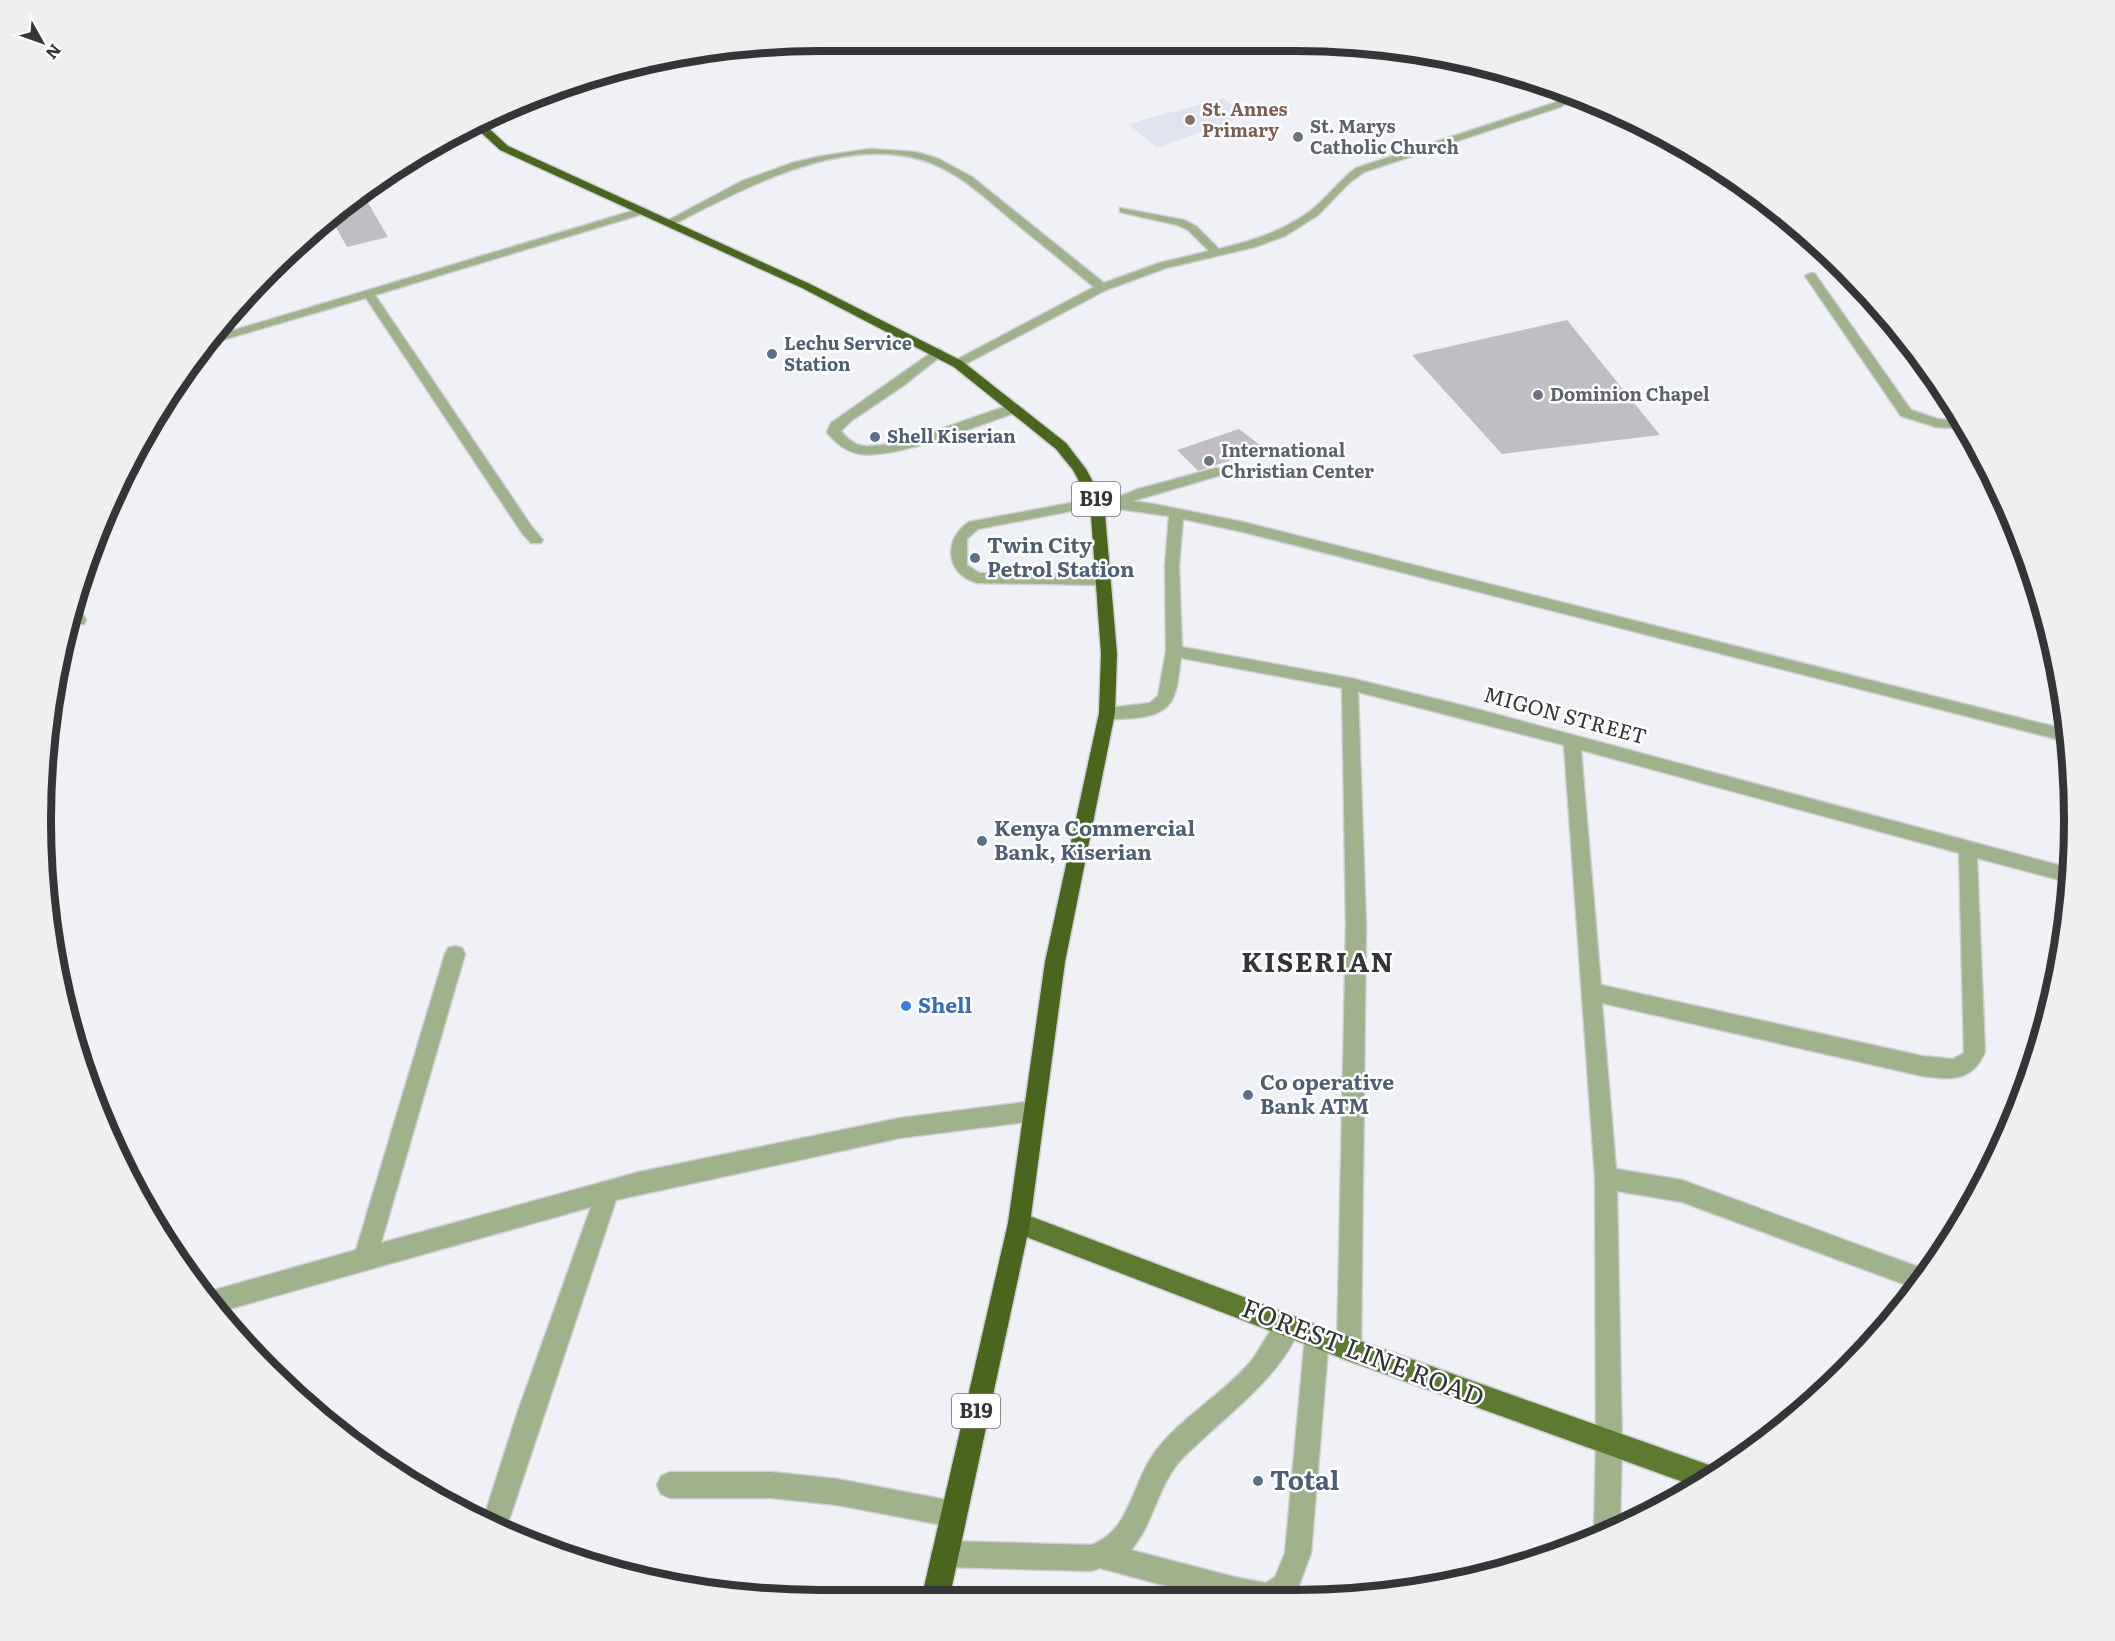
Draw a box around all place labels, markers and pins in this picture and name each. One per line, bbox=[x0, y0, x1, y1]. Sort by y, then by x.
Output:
place label: St. Annes Primary bbox=[1202, 95, 1288, 143]
place label: St. Marys Catholic Church bbox=[1310, 112, 1459, 160]
marker: St. Annes Primary bbox=[1183, 113, 1197, 127]
marker: St. Marys Catholic Church bbox=[1291, 130, 1305, 144]
place label: Lechu Service Station bbox=[784, 329, 912, 377]
marker: Lechu Service Station bbox=[765, 347, 779, 361]
place label: Dominion Chapel bbox=[1550, 380, 1710, 407]
marker: Dominion Chapel bbox=[1531, 388, 1545, 402]
place label: Shell Kiserian bbox=[887, 422, 1016, 449]
marker: Shell Kiserian bbox=[868, 430, 882, 444]
place label: International Christian Center bbox=[1221, 436, 1374, 484]
marker: International Christian Center bbox=[1202, 454, 1216, 468]
place label: Twin City Petrol Station bbox=[987, 528, 1135, 583]
marker: Twin City Petrol Station bbox=[968, 551, 982, 565]
place label: Kenya Commercial Bank, Kiserian bbox=[994, 811, 1195, 866]
marker: Kenya Commercial Bank, Kiserian bbox=[975, 834, 989, 848]
place label: Shell bbox=[918, 988, 973, 1019]
marker: Shell bbox=[899, 999, 913, 1013]
place label: Co operative Bank ATM bbox=[1260, 1065, 1394, 1120]
marker: Co operative Bank ATM bbox=[1241, 1088, 1255, 1102]
place label: Total bbox=[1270, 1459, 1339, 1498]
marker: Total bbox=[1251, 1474, 1265, 1488]

